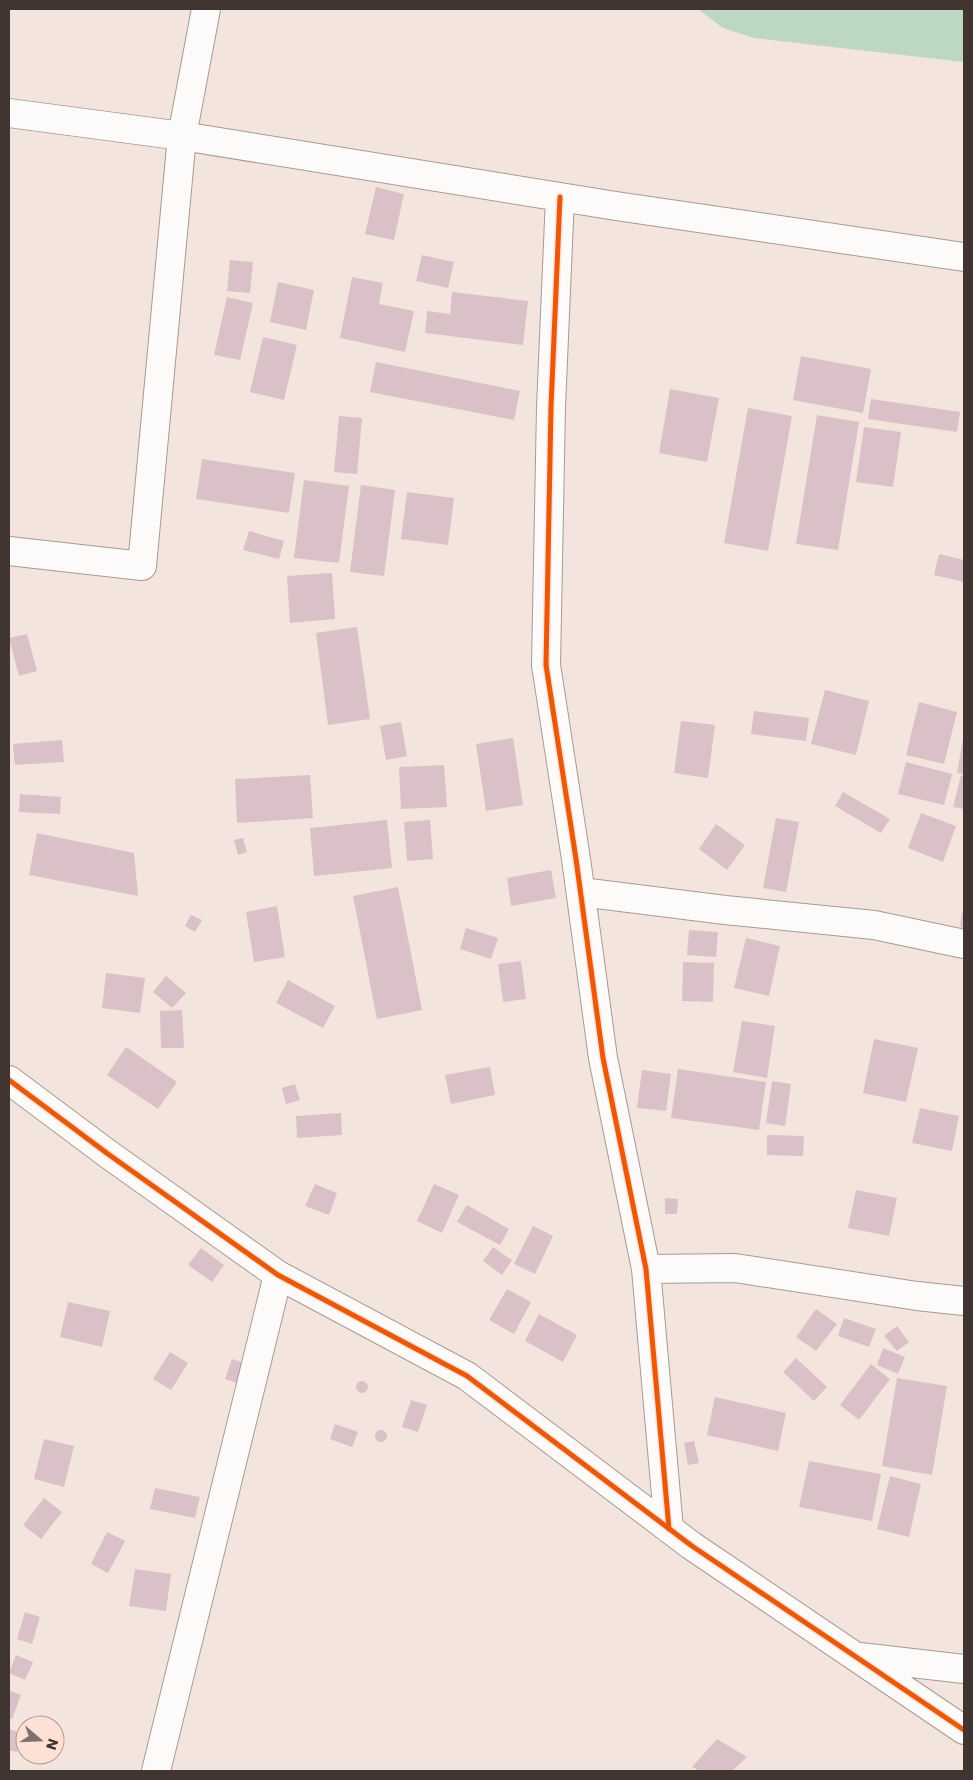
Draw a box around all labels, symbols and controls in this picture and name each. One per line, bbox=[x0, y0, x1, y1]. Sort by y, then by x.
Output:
north arrow bbox=[15, 1715, 65, 1765]
text: N bbox=[41, 1736, 63, 1752]

